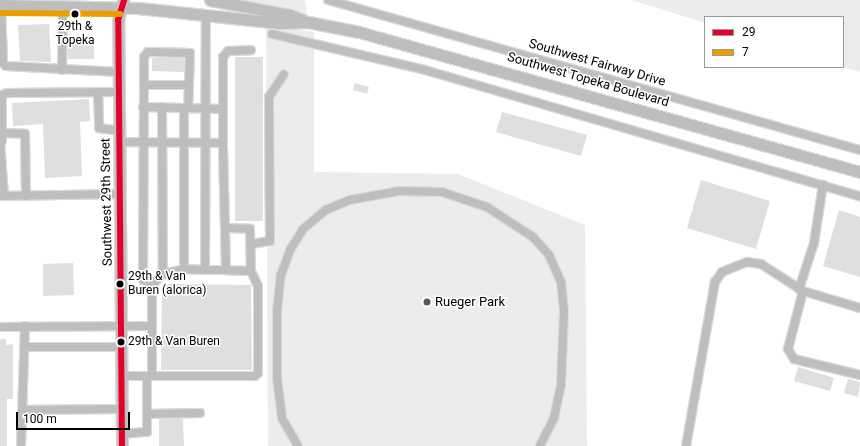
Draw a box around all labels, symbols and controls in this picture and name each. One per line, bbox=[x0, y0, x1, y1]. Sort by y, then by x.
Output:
marker: 29th & Topeka bbox=[70, 9, 80, 19]
legend bbox=[704, 16, 844, 68]
place label: 29th & Topeka bbox=[55, 20, 95, 48]
text: 29 bbox=[742, 25, 756, 39]
street label: Southwest Fairway Drive bbox=[527, 36, 667, 90]
text: 7 bbox=[742, 45, 749, 59]
street label: Southwest Topeka Boulevard bbox=[505, 49, 671, 111]
street label: Southwest 29th Street bbox=[98, 138, 116, 266]
place label: 29th & Van Buren (alorica) bbox=[128, 270, 206, 298]
marker: 29th & Van Buren (alorica) bbox=[115, 279, 125, 289]
place label: Rueger Park bbox=[435, 294, 505, 310]
marker: Rueger Park bbox=[422, 297, 432, 307]
place label: 29th & Van Buren bbox=[128, 335, 220, 349]
marker: 29th & Van Buren bbox=[116, 337, 126, 347]
scale bar bbox=[18, 404, 132, 430]
text: 100 m bbox=[23, 412, 57, 426]

